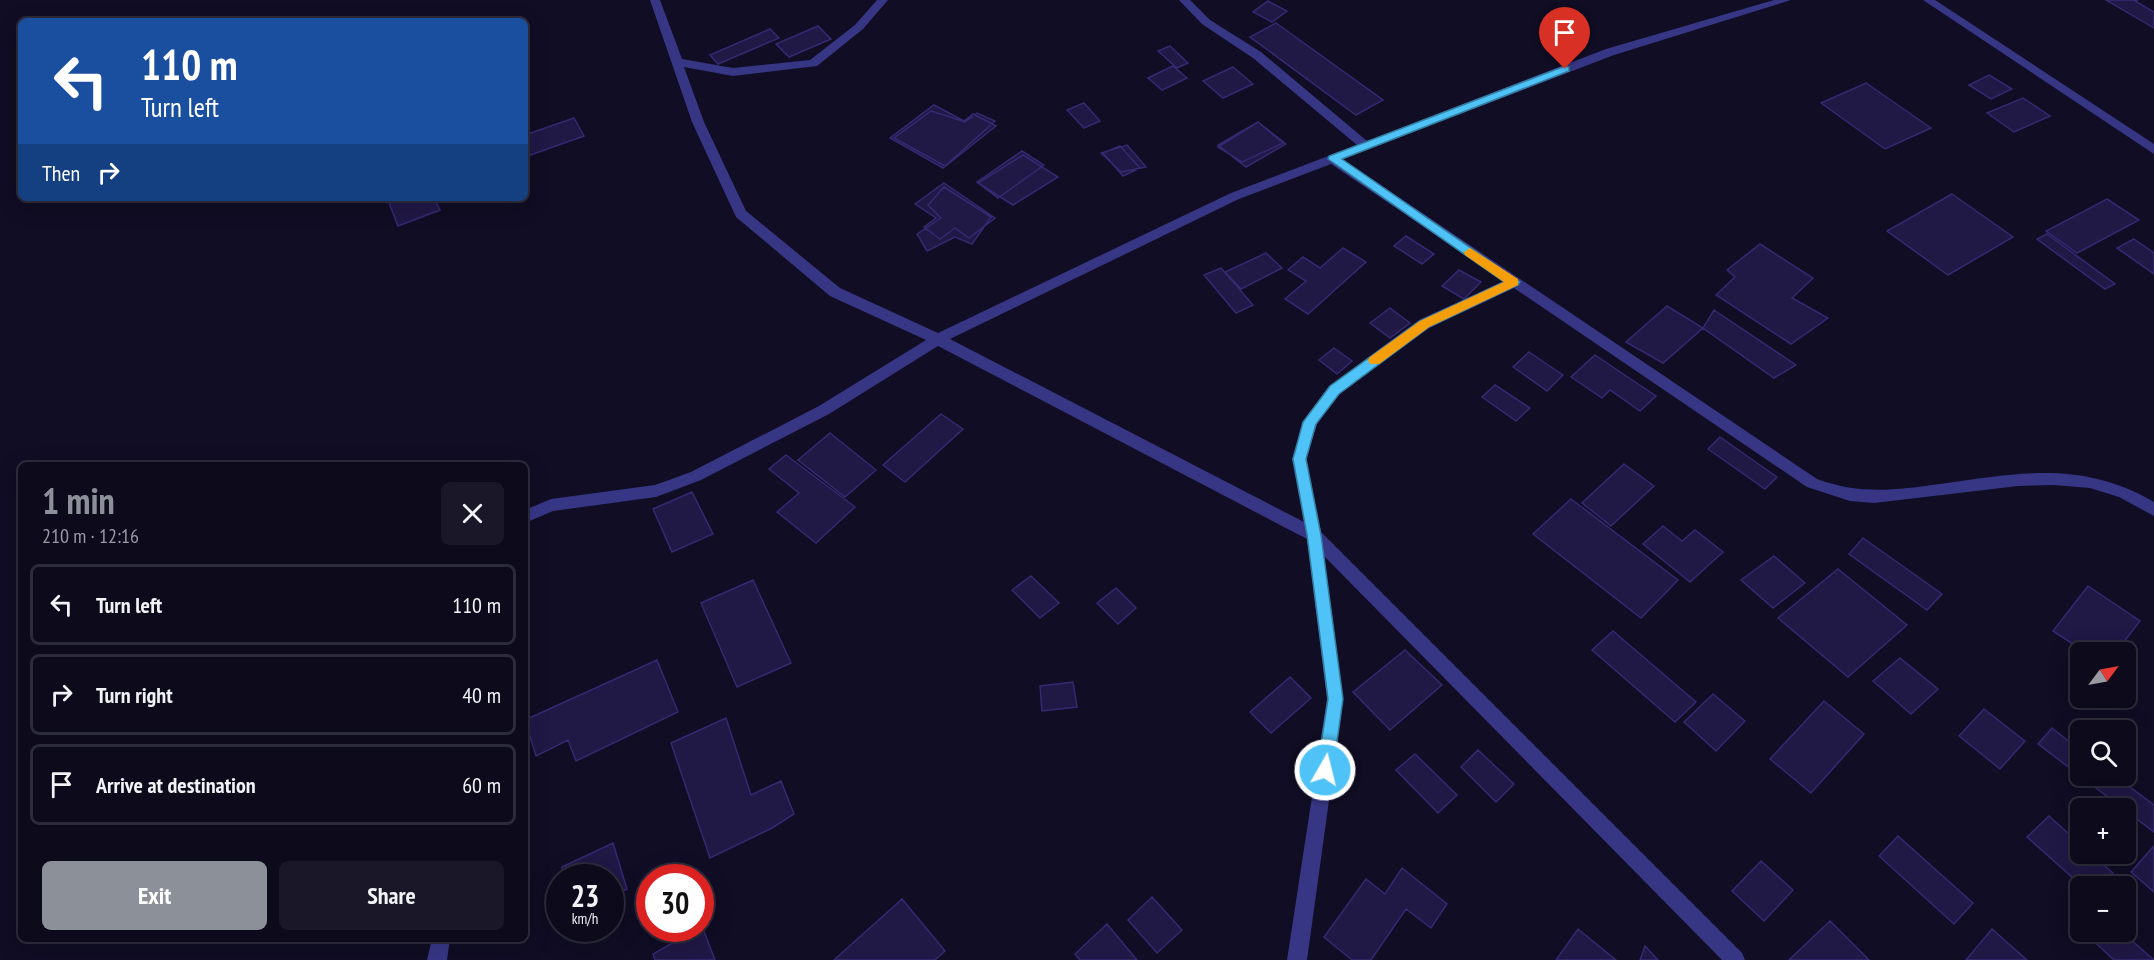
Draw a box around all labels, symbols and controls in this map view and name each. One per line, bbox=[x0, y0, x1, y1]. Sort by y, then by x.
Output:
pin bbox=[1539, 7, 1590, 69]
icon: arrive bbox=[1548, 16, 1581, 49]
text: 110 m bbox=[141, 37, 238, 92]
icon: left bbox=[42, 42, 120, 120]
text: Turn left bbox=[141, 90, 219, 124]
icon: right bbox=[92, 156, 125, 189]
text: Then bbox=[42, 159, 80, 187]
text: 1 min bbox=[42, 477, 115, 524]
button: close bbox=[441, 482, 504, 545]
text: 210 m · 12:16 bbox=[42, 523, 139, 549]
icon: left bbox=[45, 588, 78, 621]
text: Turn left bbox=[96, 591, 162, 619]
text: 110 m bbox=[452, 591, 501, 619]
north arrow bbox=[2070, 642, 2136, 708]
map controls bbox=[2070, 642, 2136, 942]
icon: right bbox=[45, 678, 78, 711]
text: Turn right bbox=[96, 681, 173, 709]
text: 40 m bbox=[462, 681, 501, 709]
button: search bbox=[2070, 720, 2136, 786]
position arrow bbox=[1293, 738, 1357, 802]
icon: arrive bbox=[45, 768, 78, 801]
text: Arrive at destination bbox=[96, 771, 256, 799]
text: 60 m bbox=[462, 771, 501, 799]
button: + bbox=[2070, 798, 2136, 864]
button: Exit bbox=[42, 861, 267, 930]
button: Share bbox=[279, 861, 504, 930]
speed limit sign: 30 bbox=[636, 864, 714, 942]
text: 23 bbox=[571, 876, 599, 915]
button: − bbox=[2070, 876, 2136, 942]
text: km/h bbox=[572, 909, 598, 928]

